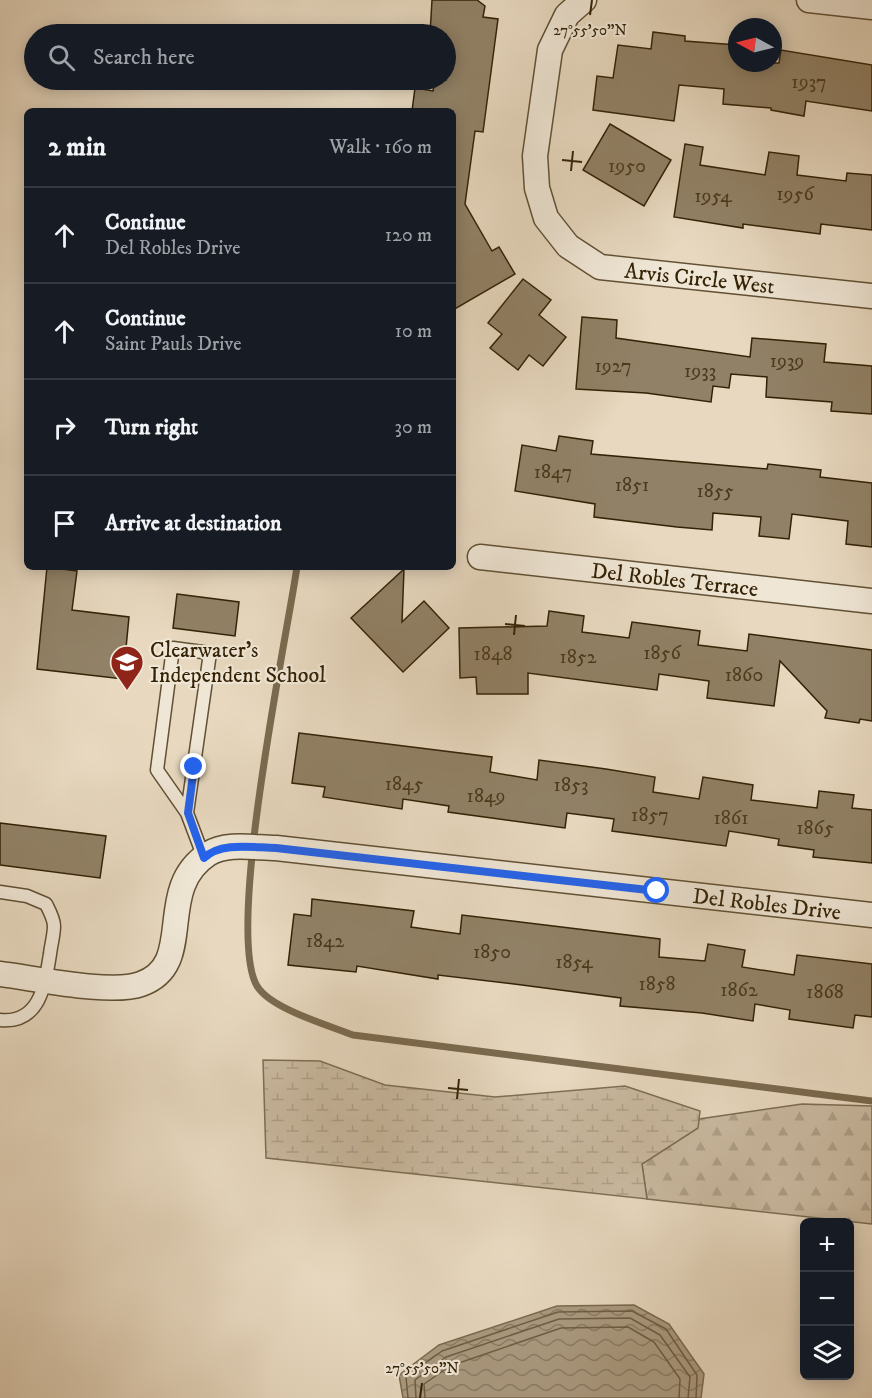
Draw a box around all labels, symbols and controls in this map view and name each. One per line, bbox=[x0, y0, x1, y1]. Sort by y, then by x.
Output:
north arrow bbox=[728, 18, 782, 72]
text: 27°55'50"N bbox=[553, 21, 627, 40]
search box bbox=[24, 24, 456, 90]
icon: search bbox=[45, 41, 78, 74]
text: Search here bbox=[93, 44, 195, 71]
house number: 1937 bbox=[791, 70, 827, 95]
text: 2 min bbox=[48, 131, 106, 164]
text: Walk · 160 m bbox=[329, 135, 432, 160]
house number: 1950 bbox=[608, 154, 646, 179]
house number: 1956 bbox=[776, 182, 814, 207]
house number: 1954 bbox=[694, 184, 732, 209]
text: Continue bbox=[105, 209, 186, 236]
icon: ahead bbox=[48, 219, 81, 252]
text: 120 m bbox=[385, 223, 432, 248]
text: Del Robles Drive bbox=[105, 236, 240, 261]
street label: Arvis Circle West bbox=[623, 258, 776, 301]
text: Continue bbox=[105, 305, 186, 332]
icon: ahead bbox=[48, 315, 81, 348]
text: 10 m bbox=[395, 319, 432, 344]
text: Saint Pauls Drive bbox=[105, 332, 241, 357]
house number: 1939 bbox=[770, 349, 804, 374]
house number: 1927 bbox=[594, 354, 632, 379]
house number: 1933 bbox=[684, 359, 716, 384]
icon: right bbox=[48, 411, 81, 444]
text: Turn right bbox=[105, 414, 198, 441]
text: 30 m bbox=[394, 415, 432, 440]
house number: 1847 bbox=[534, 460, 572, 485]
house number: 1851 bbox=[615, 473, 649, 498]
house number: 1855 bbox=[696, 479, 734, 504]
icon: arrive bbox=[48, 507, 81, 540]
text: Arrive at destination bbox=[105, 510, 282, 537]
street label: Del Robles Terrace bbox=[590, 558, 760, 603]
place label: Clearwater's Independent School bbox=[150, 637, 326, 689]
house number: 1856 bbox=[643, 641, 681, 666]
house number: 1848 bbox=[474, 642, 512, 667]
school or university icon: Clearwater's Independent School bbox=[109, 644, 145, 691]
house number: 1852 bbox=[559, 645, 597, 670]
house number: 1860 bbox=[725, 663, 763, 688]
route end bbox=[180, 753, 206, 779]
house number: 1845 bbox=[385, 772, 423, 797]
house number: 1853 bbox=[554, 773, 588, 798]
house number: 1849 bbox=[467, 784, 505, 809]
house number: 1857 bbox=[631, 803, 669, 828]
house number: 1861 bbox=[713, 806, 749, 831]
house number: 1865 bbox=[796, 816, 834, 841]
route start bbox=[643, 877, 669, 903]
street label: Del Robles Drive bbox=[691, 883, 842, 926]
house number: 1842 bbox=[306, 929, 345, 954]
house number: 1850 bbox=[473, 940, 511, 965]
house number: 1854 bbox=[555, 950, 593, 975]
house number: 1858 bbox=[638, 972, 676, 997]
house number: 1862 bbox=[720, 978, 758, 1003]
house number: 1868 bbox=[806, 980, 844, 1005]
map controls bbox=[800, 1218, 854, 1380]
button: + bbox=[800, 1218, 854, 1272]
button: − bbox=[800, 1272, 854, 1326]
button: layers bbox=[800, 1326, 854, 1380]
text: 27°55'50"N bbox=[385, 1359, 459, 1378]

